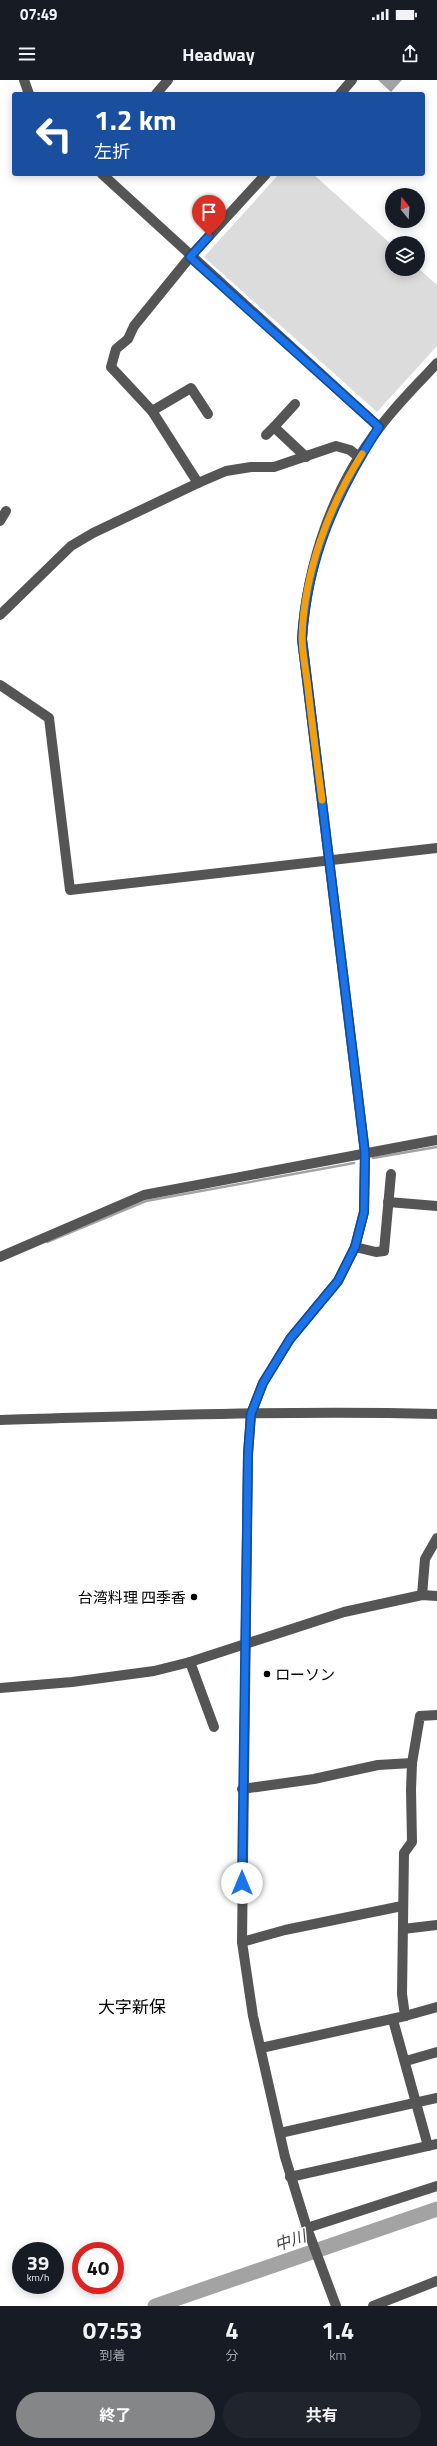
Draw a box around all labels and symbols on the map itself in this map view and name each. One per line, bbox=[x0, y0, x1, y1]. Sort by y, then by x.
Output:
north arrow bbox=[385, 188, 425, 228]
pin bbox=[192, 195, 226, 236]
place label: 台湾料理 四季香 bbox=[78, 1586, 186, 1609]
marker: 台湾料理 四季香 bbox=[189, 1592, 199, 1602]
place label: ローソン bbox=[275, 1663, 335, 1686]
marker: ローソン bbox=[262, 1669, 272, 1679]
position arrow bbox=[221, 1862, 263, 1904]
district label: 大字新保 bbox=[98, 1994, 166, 2020]
water label: 中川 bbox=[271, 2223, 311, 2257]
speed limit sign: 40 bbox=[72, 2242, 124, 2294]

